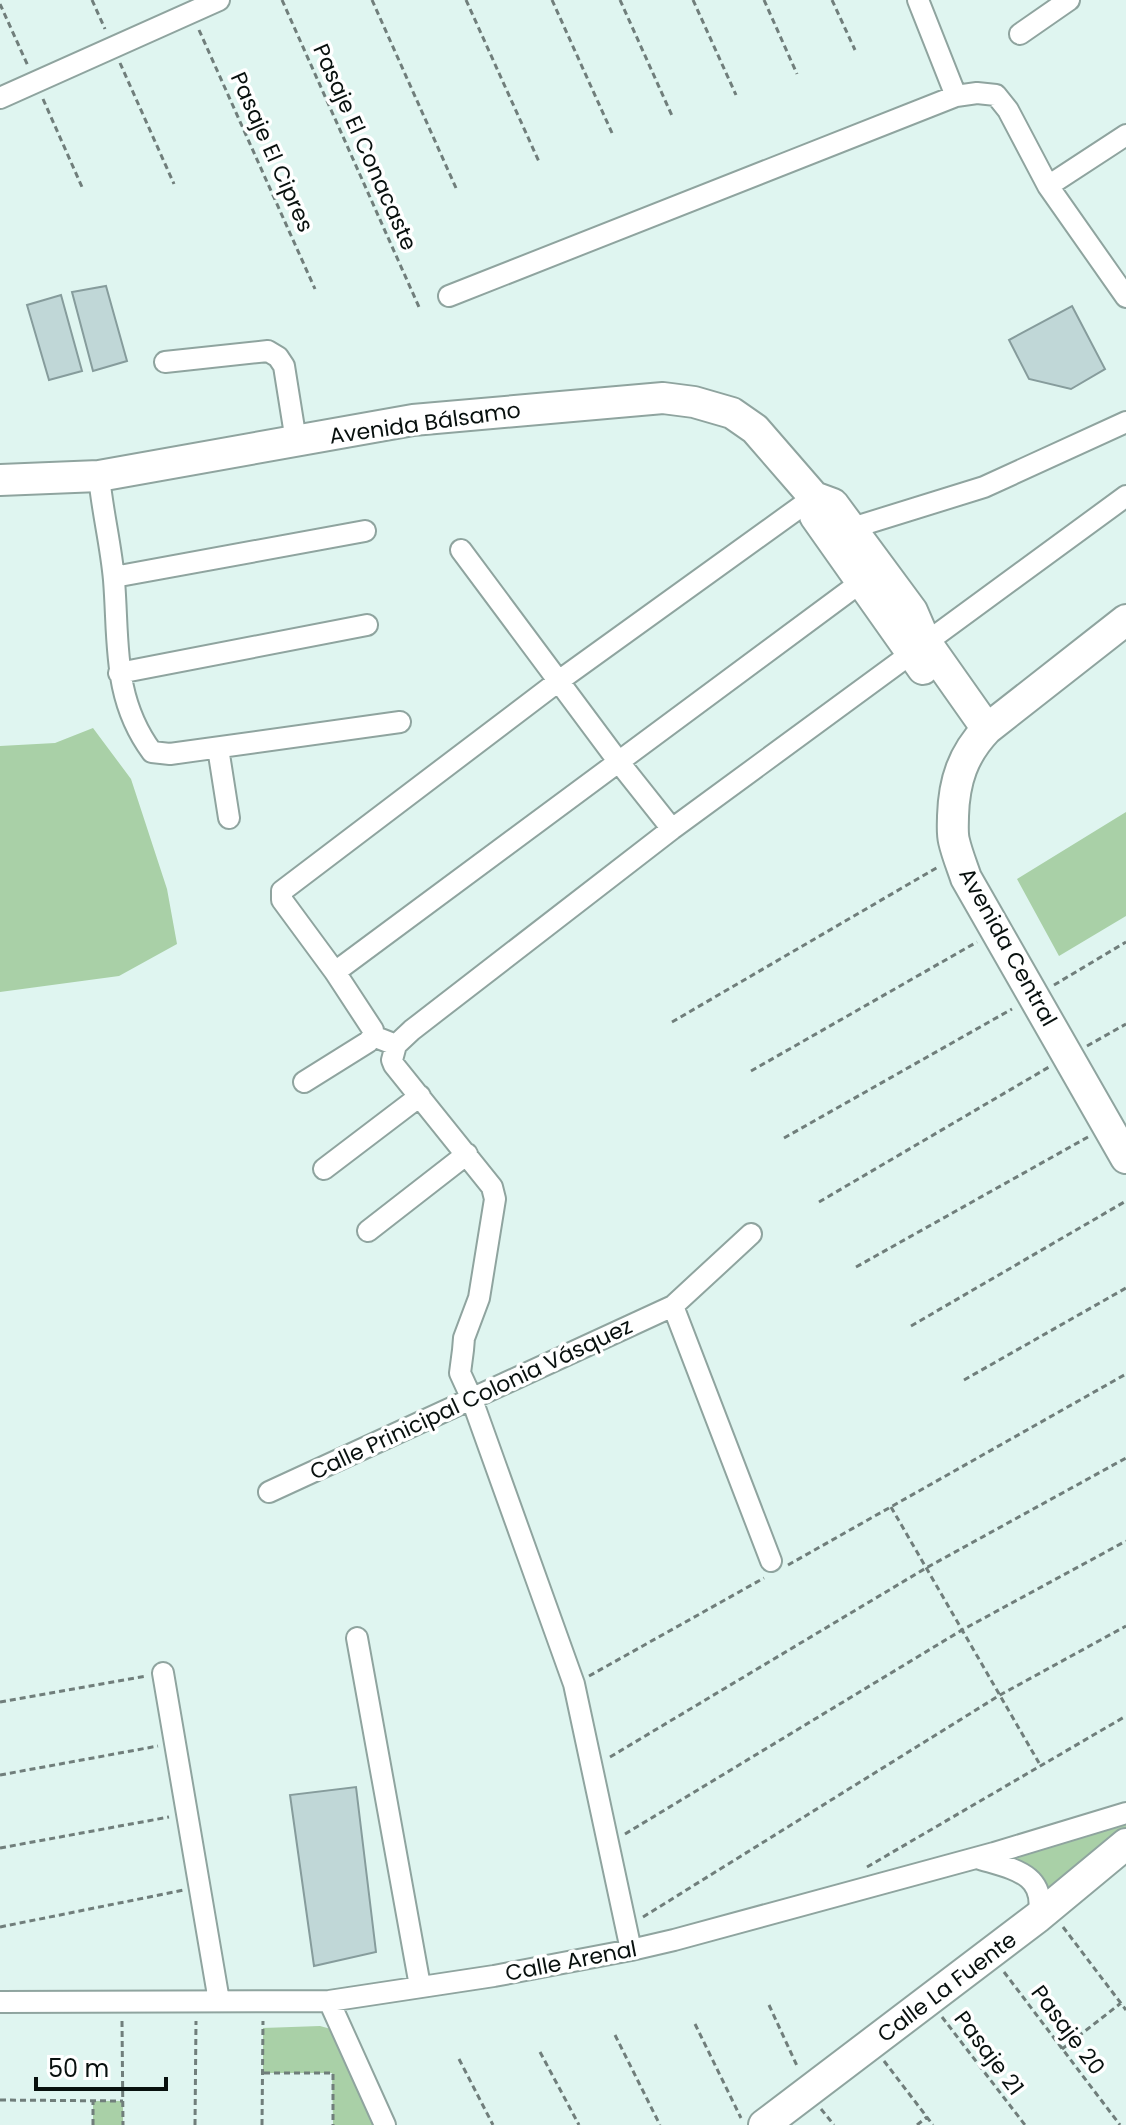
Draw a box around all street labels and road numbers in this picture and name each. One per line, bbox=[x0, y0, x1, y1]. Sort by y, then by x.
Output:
street label: Pasaje El Conacaste bbox=[306, 39, 424, 255]
street label: Pasaje El Cipres bbox=[223, 67, 321, 237]
street label: Avenida Bálsamo bbox=[327, 394, 523, 452]
street label: Avenida Central bbox=[952, 862, 1064, 1032]
street label: Calle Prinicipal Colonia Vásquez bbox=[305, 1310, 637, 1488]
street label: Calle La Fuente bbox=[871, 1924, 1023, 2050]
street label: Calle Arenal bbox=[503, 1933, 639, 1989]
street label: Pasaje 20 bbox=[1024, 1979, 1112, 2081]
street label: Pasaje 21 bbox=[947, 2004, 1031, 2102]

